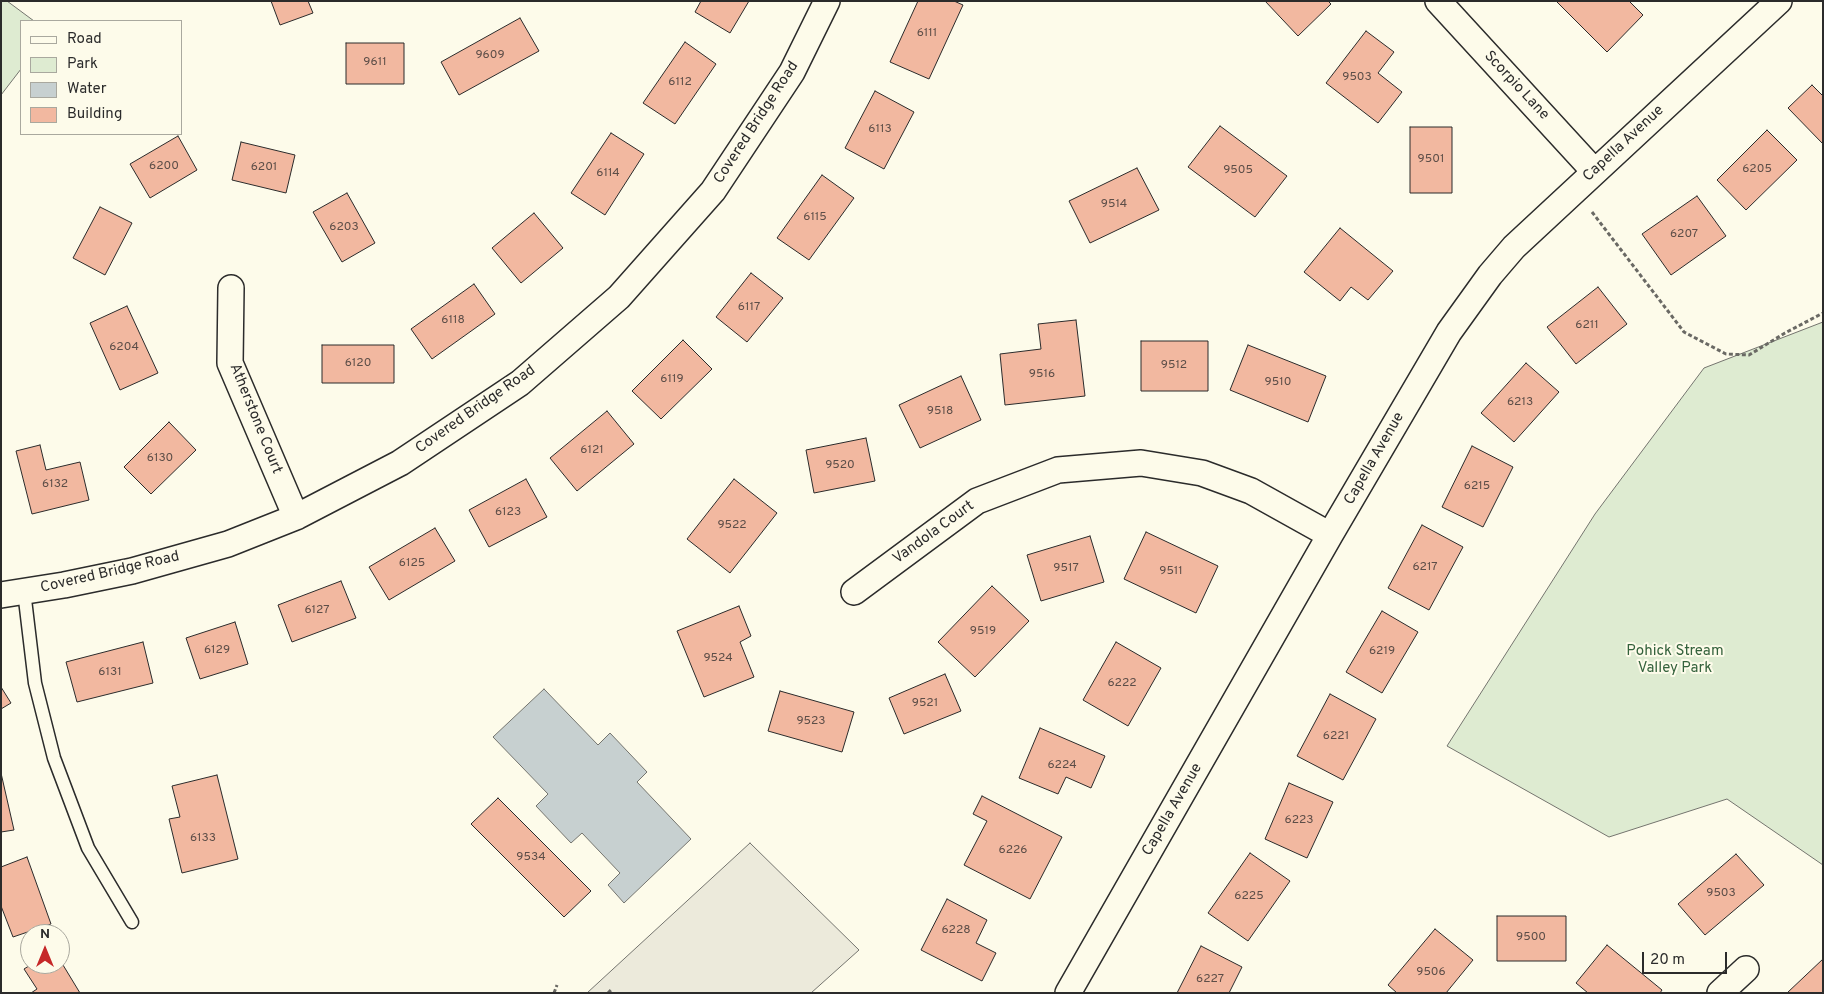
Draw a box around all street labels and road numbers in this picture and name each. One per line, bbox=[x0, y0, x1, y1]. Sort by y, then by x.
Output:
street label: Scorpio Lane bbox=[1479, 48, 1553, 124]
street label: Covered Bridge Road bbox=[711, 58, 803, 188]
street label: Capella Avenue bbox=[1580, 102, 1668, 186]
street label: Atherstone Court bbox=[225, 361, 285, 477]
street label: Covered Bridge Road bbox=[413, 362, 539, 458]
street label: Capella Avenue bbox=[1341, 409, 1409, 509]
street label: Vandola Court bbox=[890, 497, 978, 569]
street label: Covered Bridge Road bbox=[39, 548, 181, 598]
street label: Capella Avenue bbox=[1139, 760, 1207, 860]

